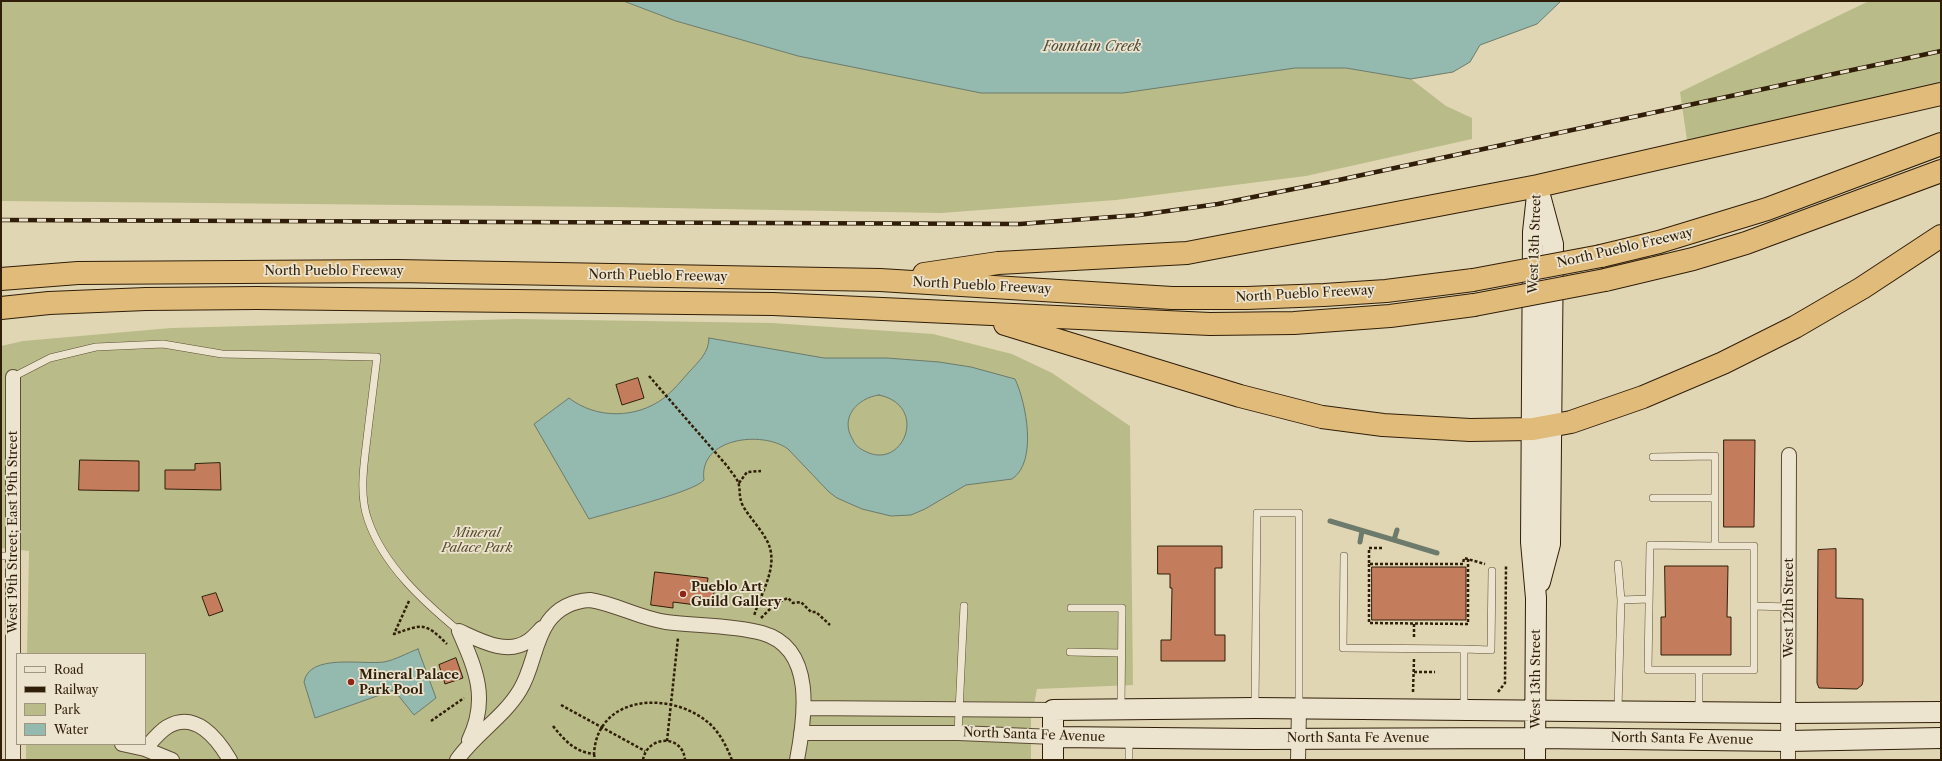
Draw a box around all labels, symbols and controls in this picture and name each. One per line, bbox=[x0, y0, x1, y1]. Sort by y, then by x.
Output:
water label: Fountain Creek bbox=[1043, 39, 1141, 55]
street label: West 13th Street bbox=[1525, 194, 1545, 294]
street label: North Pueblo Freeway bbox=[1555, 225, 1695, 271]
street label: North Pueblo Freeway bbox=[264, 263, 404, 279]
street label: North Pueblo Freeway bbox=[588, 267, 728, 285]
street label: North Pueblo Freeway bbox=[912, 275, 1052, 297]
street label: North Pueblo Freeway bbox=[1235, 283, 1375, 305]
street label: West 19th Street; East 19th Street bbox=[5, 431, 21, 633]
park label: Mineral Palace Park bbox=[442, 525, 512, 556]
street label: West 12th Street bbox=[1781, 558, 1797, 658]
place label: Pueblo Art Guild Gallery bbox=[691, 579, 782, 610]
marker: Pueblo Art Guild Gallery bbox=[678, 589, 688, 599]
street label: West 13th Street bbox=[1528, 629, 1544, 729]
legend bbox=[16, 653, 146, 745]
text: Road bbox=[54, 662, 84, 677]
place label: Mineral Palace Park Pool bbox=[359, 667, 459, 698]
marker: Mineral Palace Park Pool bbox=[346, 677, 356, 687]
text: Railway bbox=[54, 682, 99, 697]
text: Park bbox=[54, 702, 80, 717]
text: Water bbox=[54, 722, 88, 737]
street label: North Santa Fe Avenue bbox=[963, 725, 1105, 745]
street label: North Santa Fe Avenue bbox=[1287, 730, 1429, 746]
street label: North Santa Fe Avenue bbox=[1611, 730, 1753, 748]

